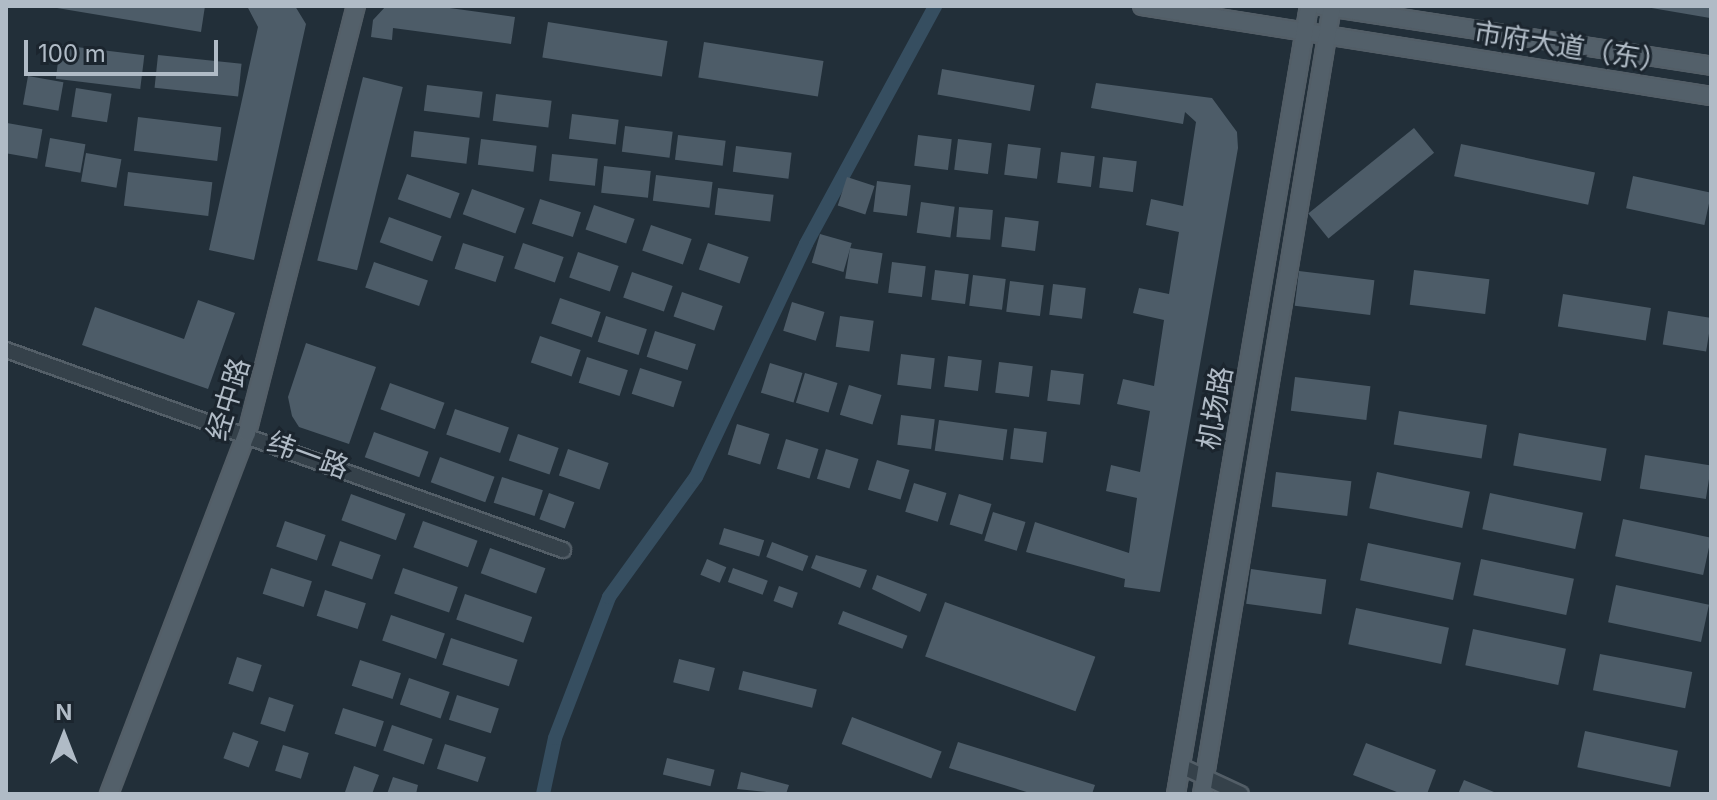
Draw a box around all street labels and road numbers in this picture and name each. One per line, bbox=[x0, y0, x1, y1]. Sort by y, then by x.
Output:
street label: 市府大道（东） bbox=[1472, 15, 1670, 79]
street label: 经中路 bbox=[200, 354, 256, 444]
street label: 机场路 bbox=[1191, 364, 1239, 452]
street label: 纬一路 bbox=[263, 425, 353, 485]

